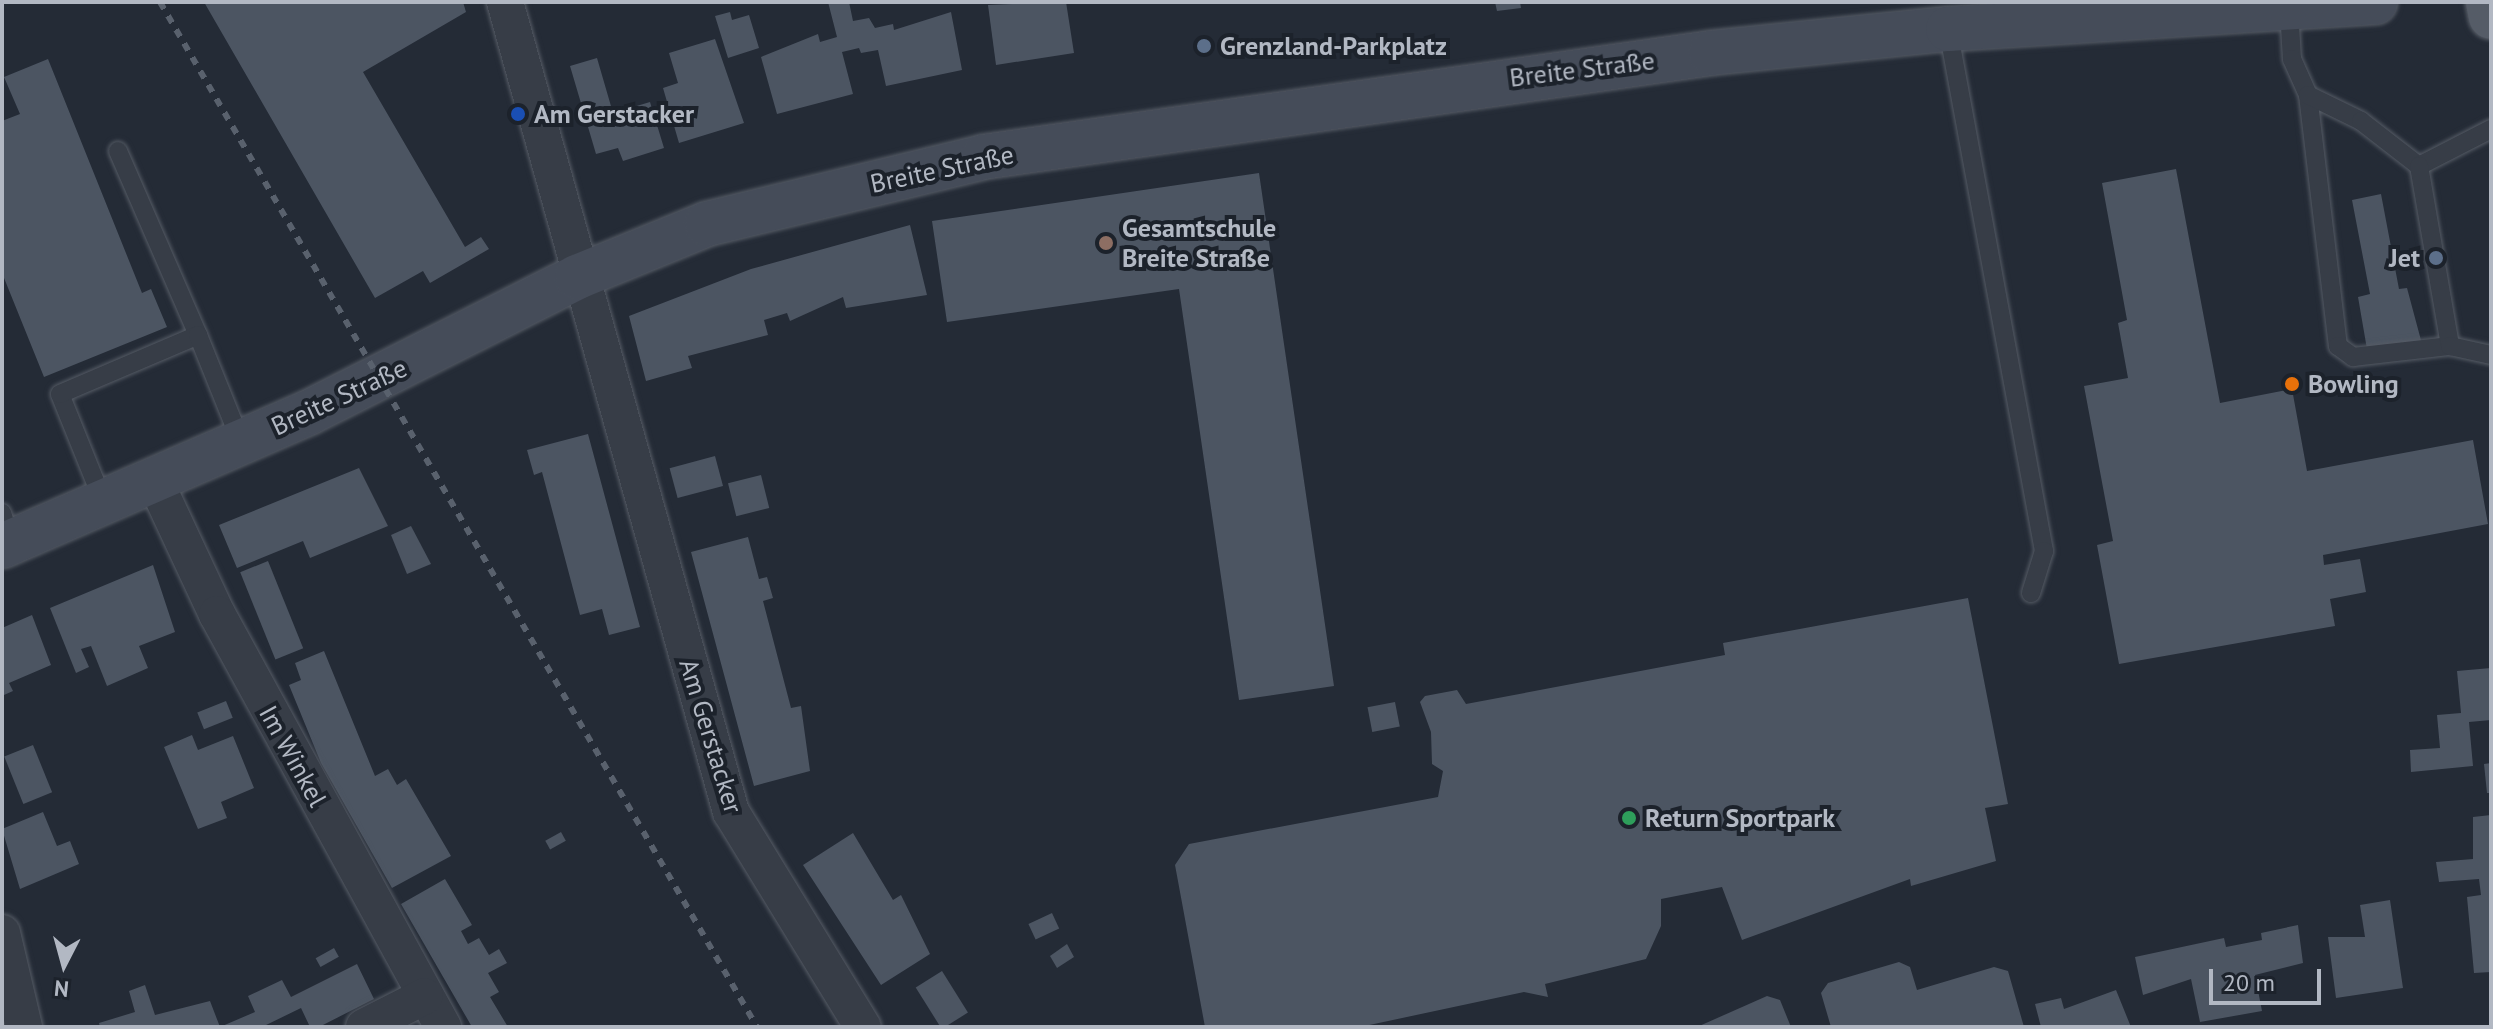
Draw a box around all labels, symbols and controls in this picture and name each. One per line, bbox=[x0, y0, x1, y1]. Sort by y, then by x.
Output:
place label: Grenzland-Parkplatz bbox=[1220, 30, 1447, 62]
marker: Grenzland-Parkplatz bbox=[1195, 37, 1213, 55]
street label: Breite Straße bbox=[1508, 45, 1656, 93]
place label: Am Gerstacker bbox=[534, 98, 694, 130]
marker: Am Gerstacker bbox=[509, 105, 527, 123]
street label: Breite Straße bbox=[867, 139, 1017, 199]
place label: Gesamtschule Breite Straße bbox=[1122, 212, 1276, 274]
marker: Gesamtschule Breite Straße bbox=[1097, 234, 1115, 252]
place label: Jet bbox=[2389, 242, 2420, 274]
marker: Jet bbox=[2427, 249, 2445, 267]
street label: Breite Straße bbox=[266, 352, 412, 442]
place label: Bowling bbox=[2308, 368, 2399, 400]
marker: Bowling bbox=[2283, 375, 2301, 393]
street label: Am Gerstacker bbox=[673, 655, 749, 817]
street label: Im Winkel bbox=[252, 700, 334, 812]
place label: Return Sportpark bbox=[1645, 802, 1835, 834]
marker: Return Sportpark bbox=[1620, 809, 1638, 827]
north arrow bbox=[24, 925, 104, 1005]
scale bar bbox=[2213, 953, 2325, 1003]
text: 20 m bbox=[2223, 967, 2275, 998]
text: N bbox=[53, 974, 70, 1004]

